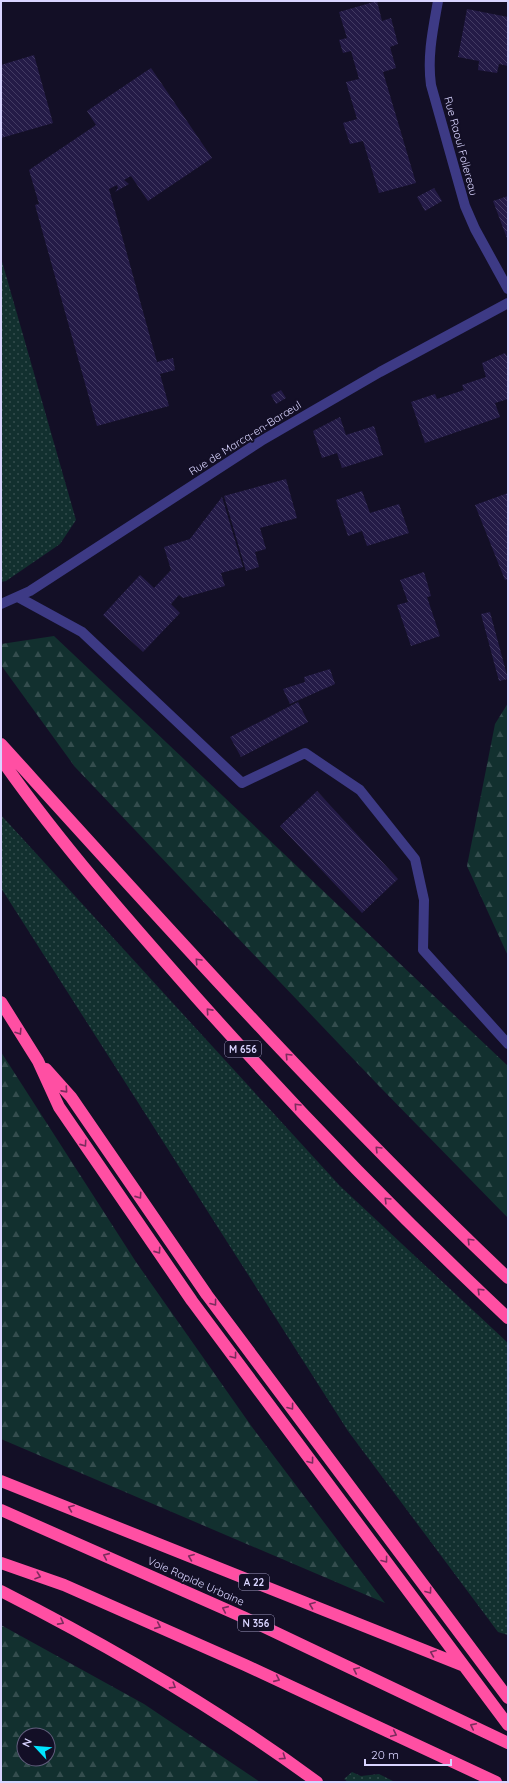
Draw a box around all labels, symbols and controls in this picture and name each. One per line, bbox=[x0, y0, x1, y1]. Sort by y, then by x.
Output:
street label: Rue Raoul Follereau bbox=[441, 95, 481, 197]
street label: Rue de Marcq-en-Barœul bbox=[186, 398, 304, 478]
one-way arrow bbox=[196, 958, 203, 966]
one-way arrow bbox=[206, 1008, 213, 1016]
one-way arrow bbox=[14, 1028, 22, 1035]
road number: M 656 bbox=[225, 1041, 261, 1057]
one-way arrow bbox=[285, 1053, 292, 1061]
one-way arrow bbox=[60, 1085, 67, 1093]
one-way arrow bbox=[294, 1103, 301, 1111]
one-way arrow bbox=[79, 1140, 87, 1147]
one-way arrow bbox=[375, 1146, 383, 1154]
one-way arrow bbox=[134, 1192, 142, 1199]
one-way arrow bbox=[384, 1197, 392, 1205]
one-way arrow bbox=[467, 1238, 475, 1246]
one-way arrow bbox=[153, 1247, 161, 1254]
one-way arrow bbox=[477, 1288, 485, 1296]
one-way arrow bbox=[209, 1298, 216, 1305]
one-way arrow bbox=[229, 1352, 236, 1359]
one-way arrow bbox=[287, 1402, 294, 1409]
one-way arrow bbox=[307, 1456, 314, 1463]
one-way arrow bbox=[67, 1505, 74, 1513]
one-way arrow bbox=[103, 1553, 111, 1561]
street label: Voie Rapide Urbaine bbox=[145, 1553, 247, 1609]
one-way arrow bbox=[188, 1553, 195, 1561]
one-way arrow bbox=[380, 1555, 387, 1562]
one-way arrow bbox=[34, 1572, 41, 1580]
road number: A 22 bbox=[239, 1574, 269, 1590]
one-way arrow bbox=[424, 1587, 432, 1594]
one-way arrow bbox=[308, 1602, 315, 1610]
one-way arrow bbox=[222, 1606, 230, 1614]
road number: N 356 bbox=[238, 1615, 274, 1631]
one-way arrow bbox=[57, 1617, 64, 1624]
one-way arrow bbox=[154, 1622, 161, 1630]
one-way arrow bbox=[429, 1650, 437, 1658]
one-way arrow bbox=[352, 1667, 360, 1675]
one-way arrow bbox=[272, 1674, 280, 1682]
one-way arrow bbox=[169, 1682, 176, 1689]
one-way arrow bbox=[470, 1723, 477, 1730]
north arrow bbox=[16, 1727, 56, 1767]
one-way arrow bbox=[390, 1729, 398, 1737]
text: N bbox=[19, 1736, 35, 1749]
scale bar bbox=[365, 1741, 451, 1767]
text: 20 m bbox=[371, 1747, 399, 1762]
one-way arrow bbox=[278, 1752, 285, 1759]

